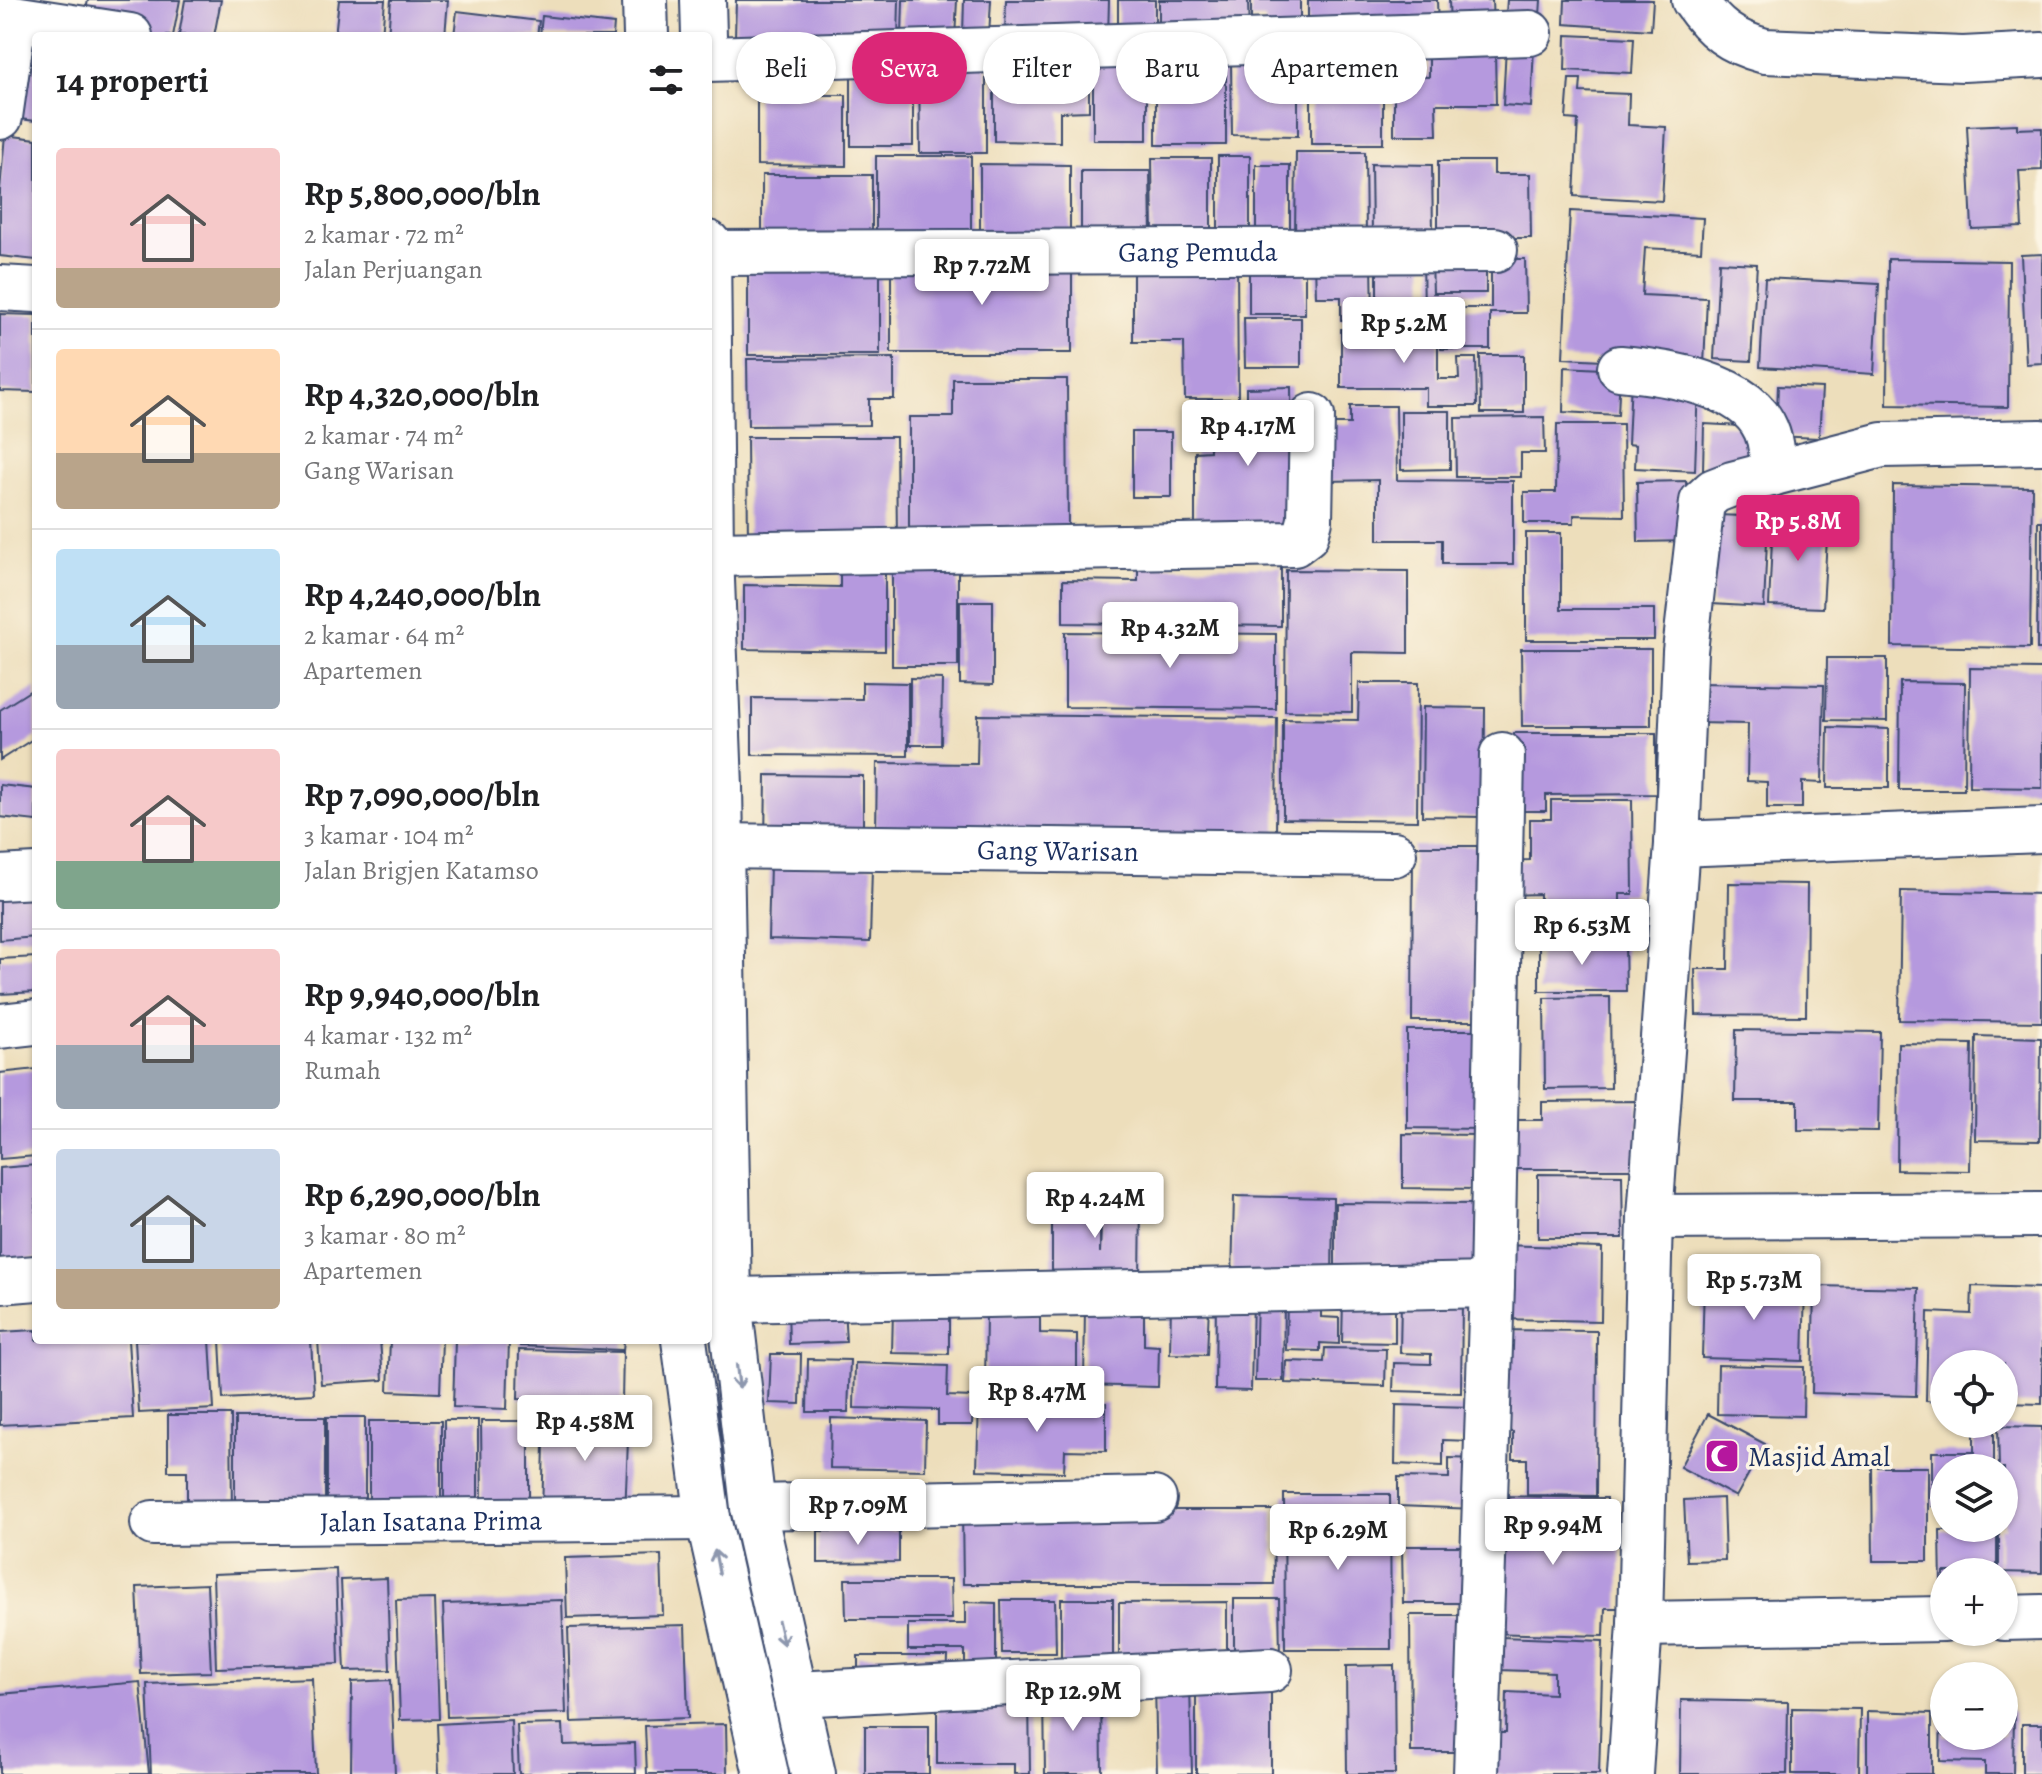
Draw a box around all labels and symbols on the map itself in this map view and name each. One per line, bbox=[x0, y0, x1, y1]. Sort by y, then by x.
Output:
street label: Gang Pemuda bbox=[1118, 233, 1278, 271]
pin: Rp 7.72M bbox=[899, 239, 1065, 307]
pin: Rp 5.2M bbox=[1330, 297, 1478, 365]
pin: Rp 4.17M bbox=[1165, 400, 1331, 468]
pin: Rp 5.8M bbox=[1724, 495, 1872, 563]
pin: Rp 4.32M bbox=[1087, 602, 1253, 670]
street label: Gang Warisan bbox=[977, 831, 1139, 871]
pin: Rp 6.53M bbox=[1499, 899, 1665, 967]
pin: Rp 4.24M bbox=[1012, 1172, 1178, 1240]
pin: Rp 5.73M bbox=[1671, 1254, 1837, 1322]
one-way arrow bbox=[730, 1363, 745, 1390]
pin: Rp 8.47M bbox=[954, 1366, 1120, 1434]
pin: Rp 4.58M bbox=[502, 1395, 668, 1463]
mosque icon: Masjid Amal bbox=[1703, 1437, 1741, 1475]
place label: Masjid Amal bbox=[1748, 1438, 1890, 1476]
pin: Rp 7.09M bbox=[775, 1479, 941, 1547]
pin: Rp 9.94M bbox=[1470, 1499, 1636, 1567]
street label: Jalan Isatana Prima bbox=[320, 1501, 542, 1541]
pin: Rp 6.29M bbox=[1255, 1504, 1421, 1572]
one-way arrow bbox=[708, 1549, 723, 1575]
one-way arrow bbox=[774, 1620, 789, 1646]
pin: Rp 12.9M bbox=[990, 1665, 1156, 1733]

